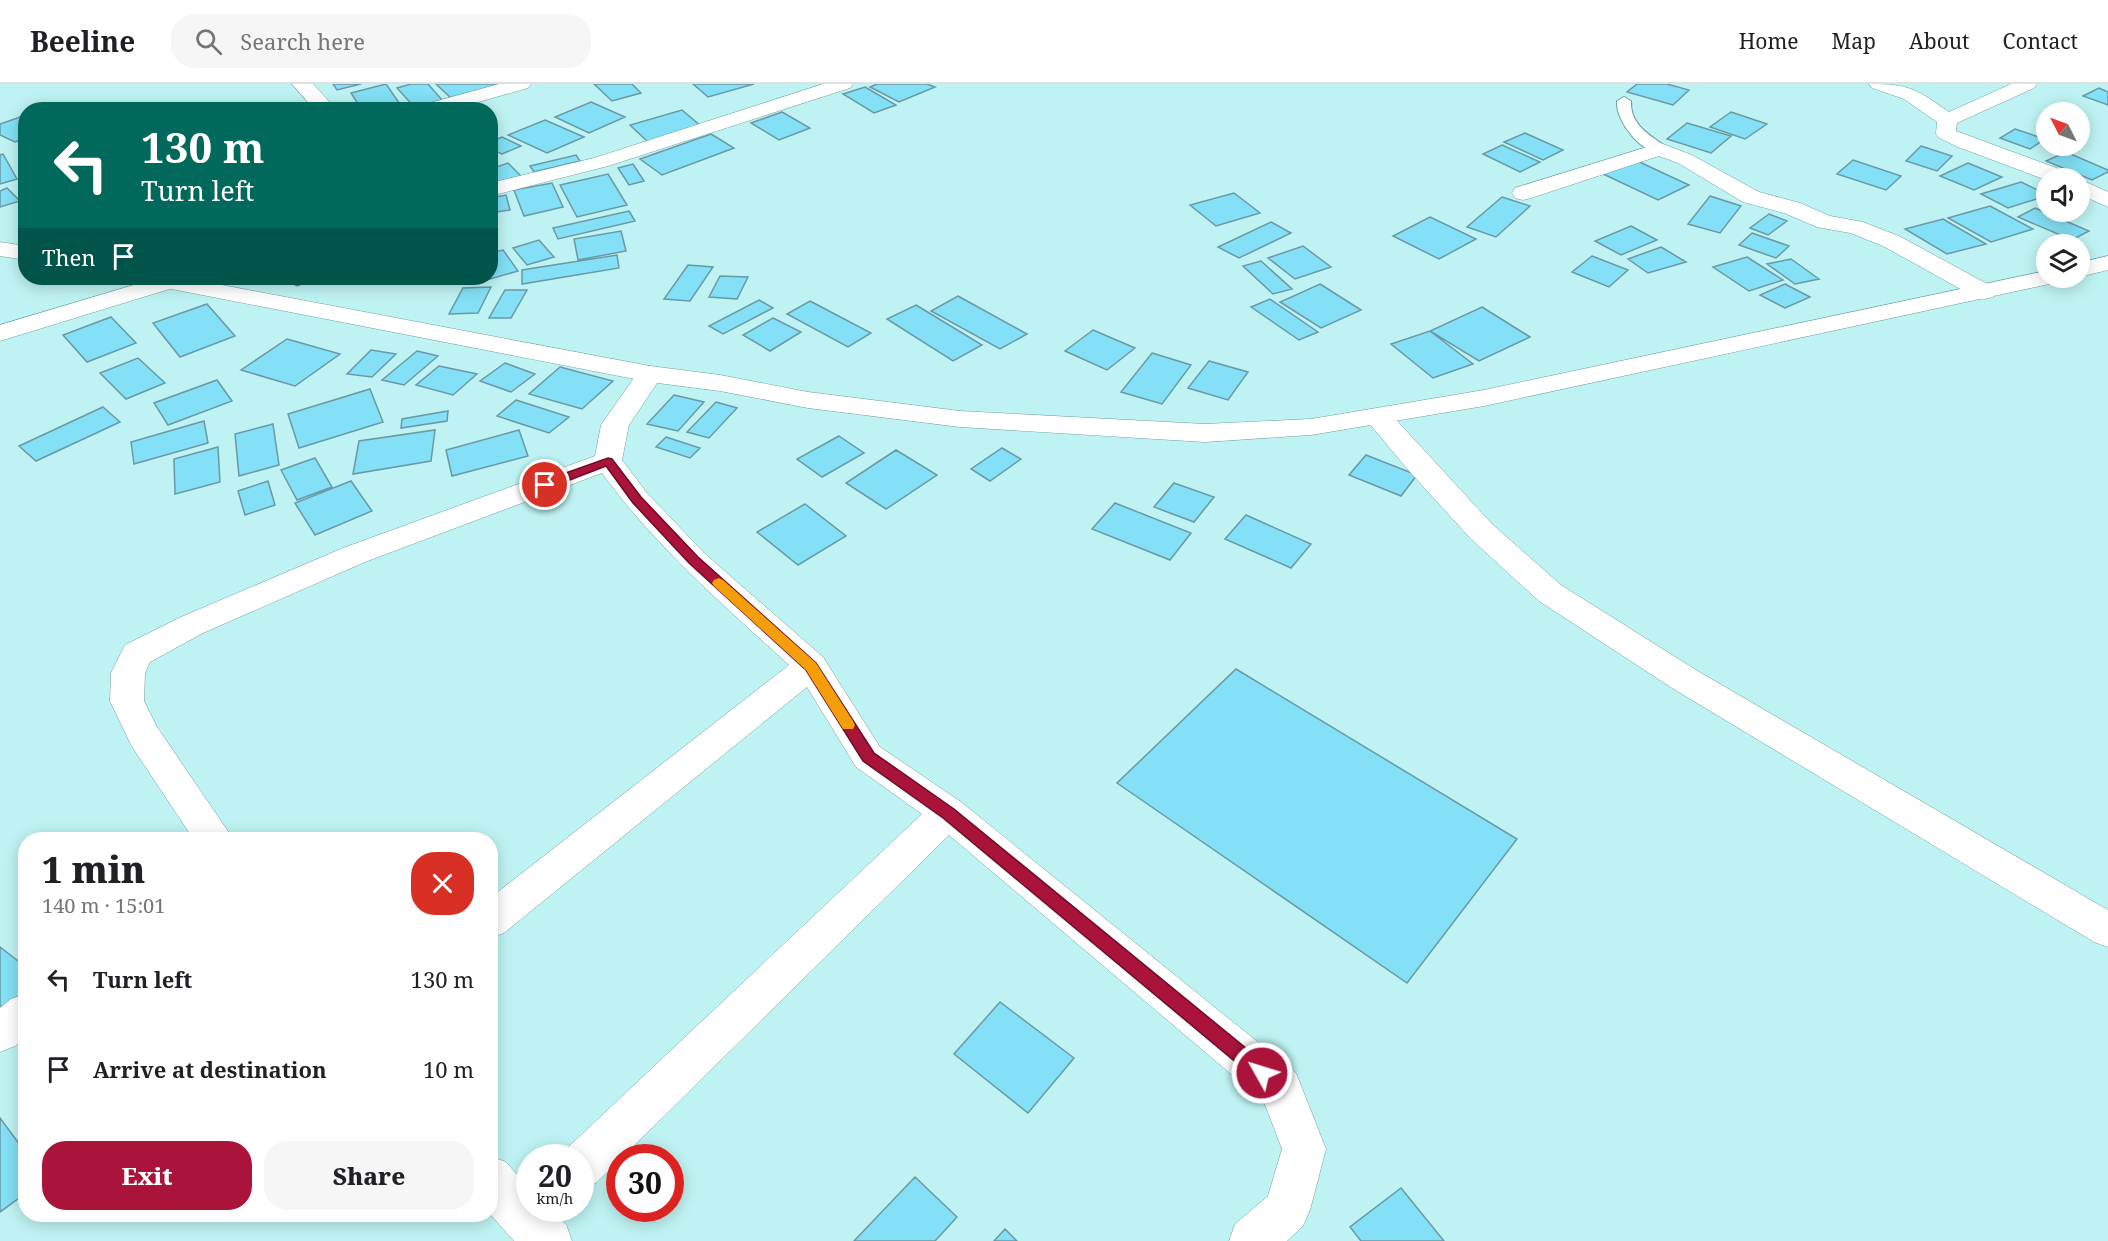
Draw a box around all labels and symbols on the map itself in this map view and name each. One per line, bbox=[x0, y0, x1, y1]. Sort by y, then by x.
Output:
north arrow bbox=[2036, 102, 2090, 156]
pin bbox=[519, 459, 570, 510]
position arrow bbox=[1230, 1041, 1294, 1105]
speed limit sign: 30 bbox=[606, 1144, 684, 1222]

